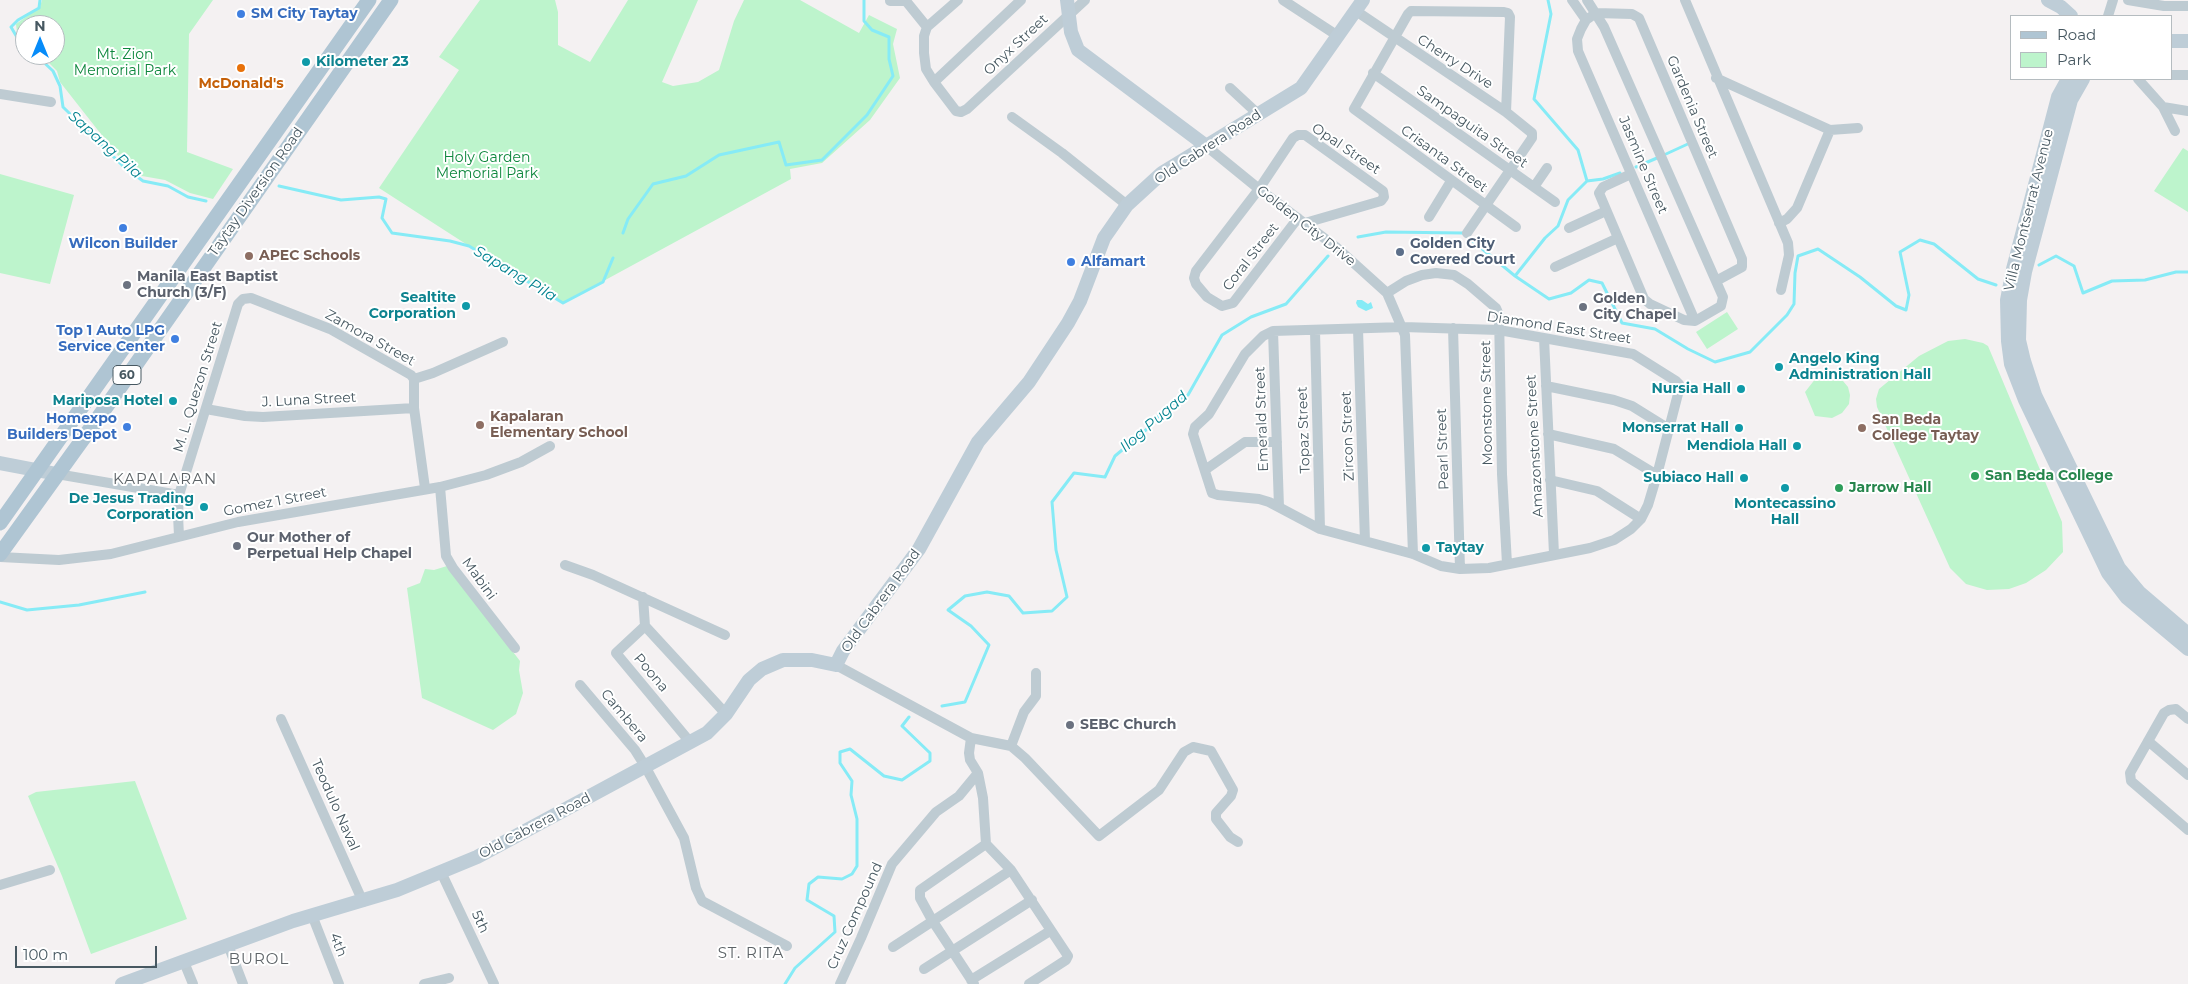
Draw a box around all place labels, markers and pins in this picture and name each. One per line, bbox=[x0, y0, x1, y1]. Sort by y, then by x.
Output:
place label: SM City Taytay bbox=[251, 6, 358, 22]
marker: SM City Taytay bbox=[235, 8, 247, 20]
place label: Kilometer 23 bbox=[316, 54, 409, 70]
marker: Kilometer 23 bbox=[300, 56, 312, 68]
marker: McDonald's bbox=[235, 62, 247, 74]
place label: McDonald's bbox=[198, 76, 284, 92]
marker: Wilcon Builder bbox=[117, 222, 129, 234]
place label: Wilcon Builder bbox=[69, 236, 177, 252]
place label: Golden City Covered Court bbox=[1410, 236, 1515, 268]
marker: Golden City Covered Court bbox=[1394, 246, 1406, 258]
place label: APEC Schools bbox=[259, 248, 360, 264]
marker: APEC Schools bbox=[243, 250, 255, 262]
place label: Alfamart bbox=[1081, 254, 1146, 270]
marker: Alfamart bbox=[1065, 256, 1077, 268]
place label: Manila East Baptist Church (3/F) bbox=[137, 269, 278, 302]
marker: Manila East Baptist Church (3/F) bbox=[121, 279, 133, 291]
place label: Sealtite Corporation bbox=[369, 290, 456, 322]
place label: Golden City Chapel bbox=[1593, 291, 1677, 324]
marker: Sealtite Corporation bbox=[460, 300, 472, 312]
marker: Golden City Chapel bbox=[1577, 301, 1589, 313]
place label: Top 1 Auto LPG Service Center bbox=[56, 323, 165, 356]
marker: Top 1 Auto LPG Service Center bbox=[169, 333, 181, 345]
place label: Angelo King Administration Hall bbox=[1789, 351, 1931, 384]
marker: Angelo King Administration Hall bbox=[1773, 361, 1785, 373]
place label: Nursia Hall bbox=[1651, 381, 1731, 397]
marker: Nursia Hall bbox=[1735, 383, 1747, 395]
place label: Mariposa Hotel bbox=[53, 393, 163, 409]
marker: Mariposa Hotel bbox=[167, 395, 179, 407]
place label: Kapalaran Elementary School bbox=[490, 409, 628, 442]
place label: Homexpo Builders Depot bbox=[7, 411, 117, 444]
place label: San Beda College Taytay bbox=[1872, 412, 1979, 444]
marker: Kapalaran Elementary School bbox=[474, 419, 486, 431]
place label: Monserrat Hall bbox=[1622, 420, 1729, 436]
marker: Homexpo Builders Depot bbox=[121, 421, 133, 433]
marker: Monserrat Hall bbox=[1733, 422, 1745, 434]
marker: San Beda College Taytay bbox=[1856, 422, 1868, 434]
place label: Mendiola Hall bbox=[1687, 438, 1787, 454]
marker: Mendiola Hall bbox=[1791, 440, 1803, 452]
place label: San Beda College bbox=[1985, 468, 2113, 484]
place label: Subiaco Hall bbox=[1643, 470, 1734, 486]
marker: San Beda College bbox=[1969, 470, 1981, 482]
marker: Subiaco Hall bbox=[1738, 472, 1750, 484]
place label: Jarrow Hall bbox=[1849, 480, 1932, 496]
marker: Montecassino Hall bbox=[1779, 482, 1791, 494]
marker: Jarrow Hall bbox=[1833, 482, 1845, 494]
place label: De Jesus Trading Corporation bbox=[69, 491, 194, 524]
place label: Montecassino Hall bbox=[1734, 496, 1836, 528]
marker: De Jesus Trading Corporation bbox=[198, 501, 210, 513]
place label: Our Mother of Perpetual Help Chapel bbox=[247, 530, 412, 562]
marker: Our Mother of Perpetual Help Chapel bbox=[231, 540, 243, 552]
place label: Taytay bbox=[1436, 540, 1484, 556]
marker: Taytay bbox=[1420, 542, 1432, 554]
place label: SEBC Church bbox=[1080, 717, 1176, 733]
marker: SEBC Church bbox=[1064, 719, 1076, 731]

